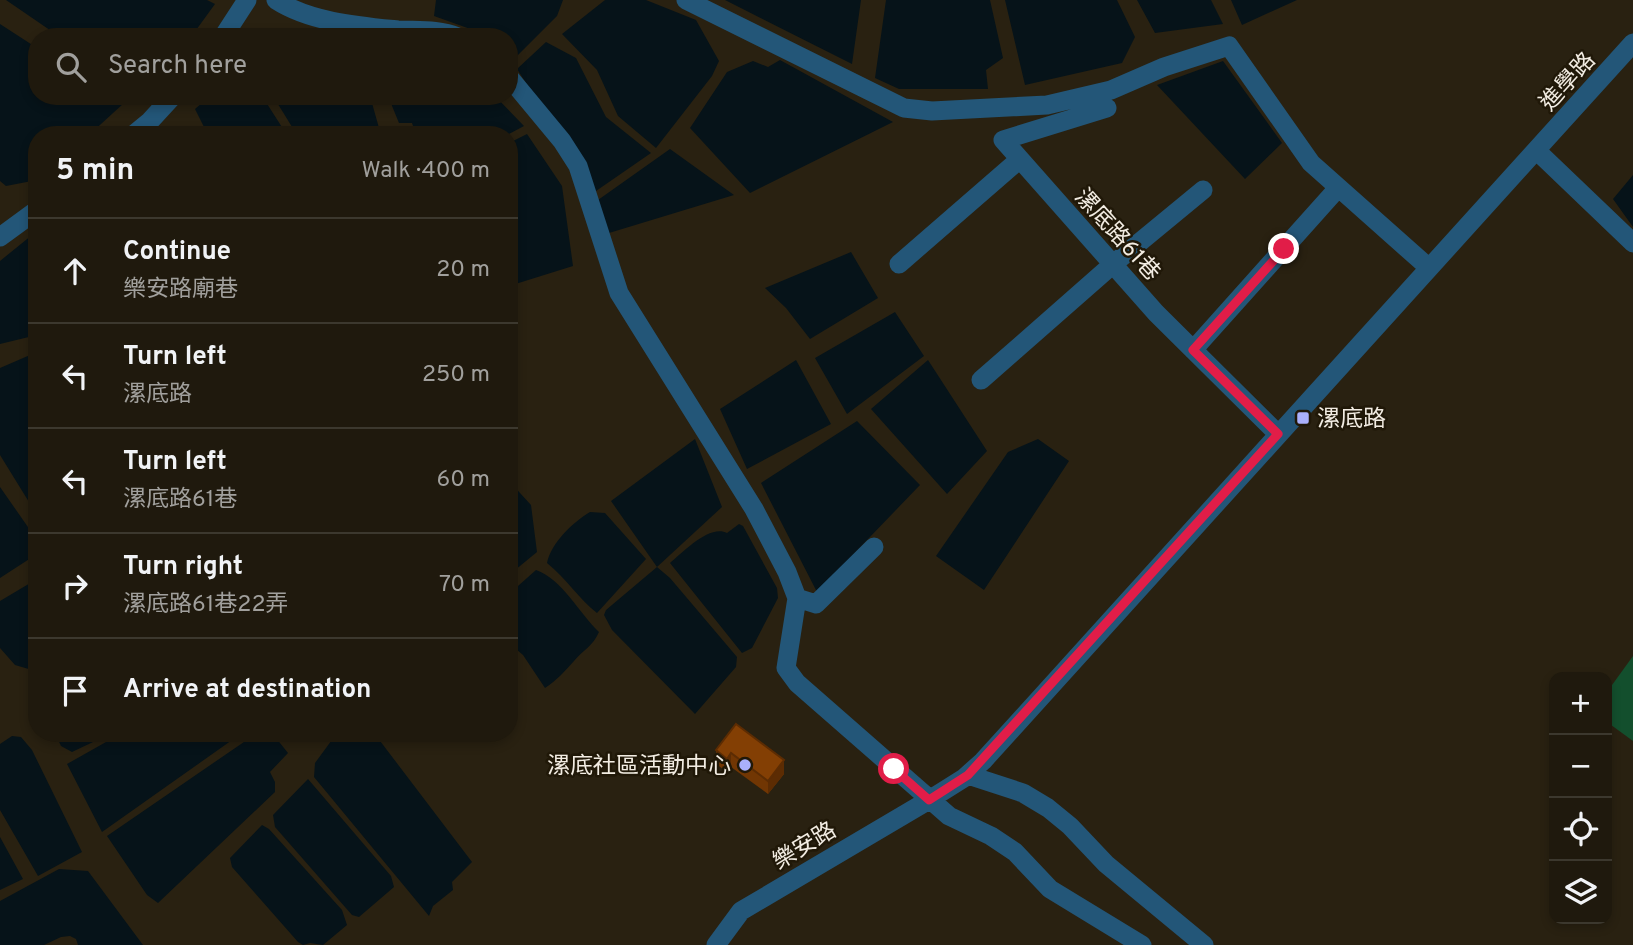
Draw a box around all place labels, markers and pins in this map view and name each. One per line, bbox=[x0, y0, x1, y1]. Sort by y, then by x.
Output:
place label: 漯底路 bbox=[1317, 406, 1386, 435]
marker: 漯底路 bbox=[1295, 410, 1311, 426]
place label: 漯底社區活動中心 bbox=[547, 753, 731, 782]
marker: 漯底社區活動中心 bbox=[737, 757, 753, 773]

